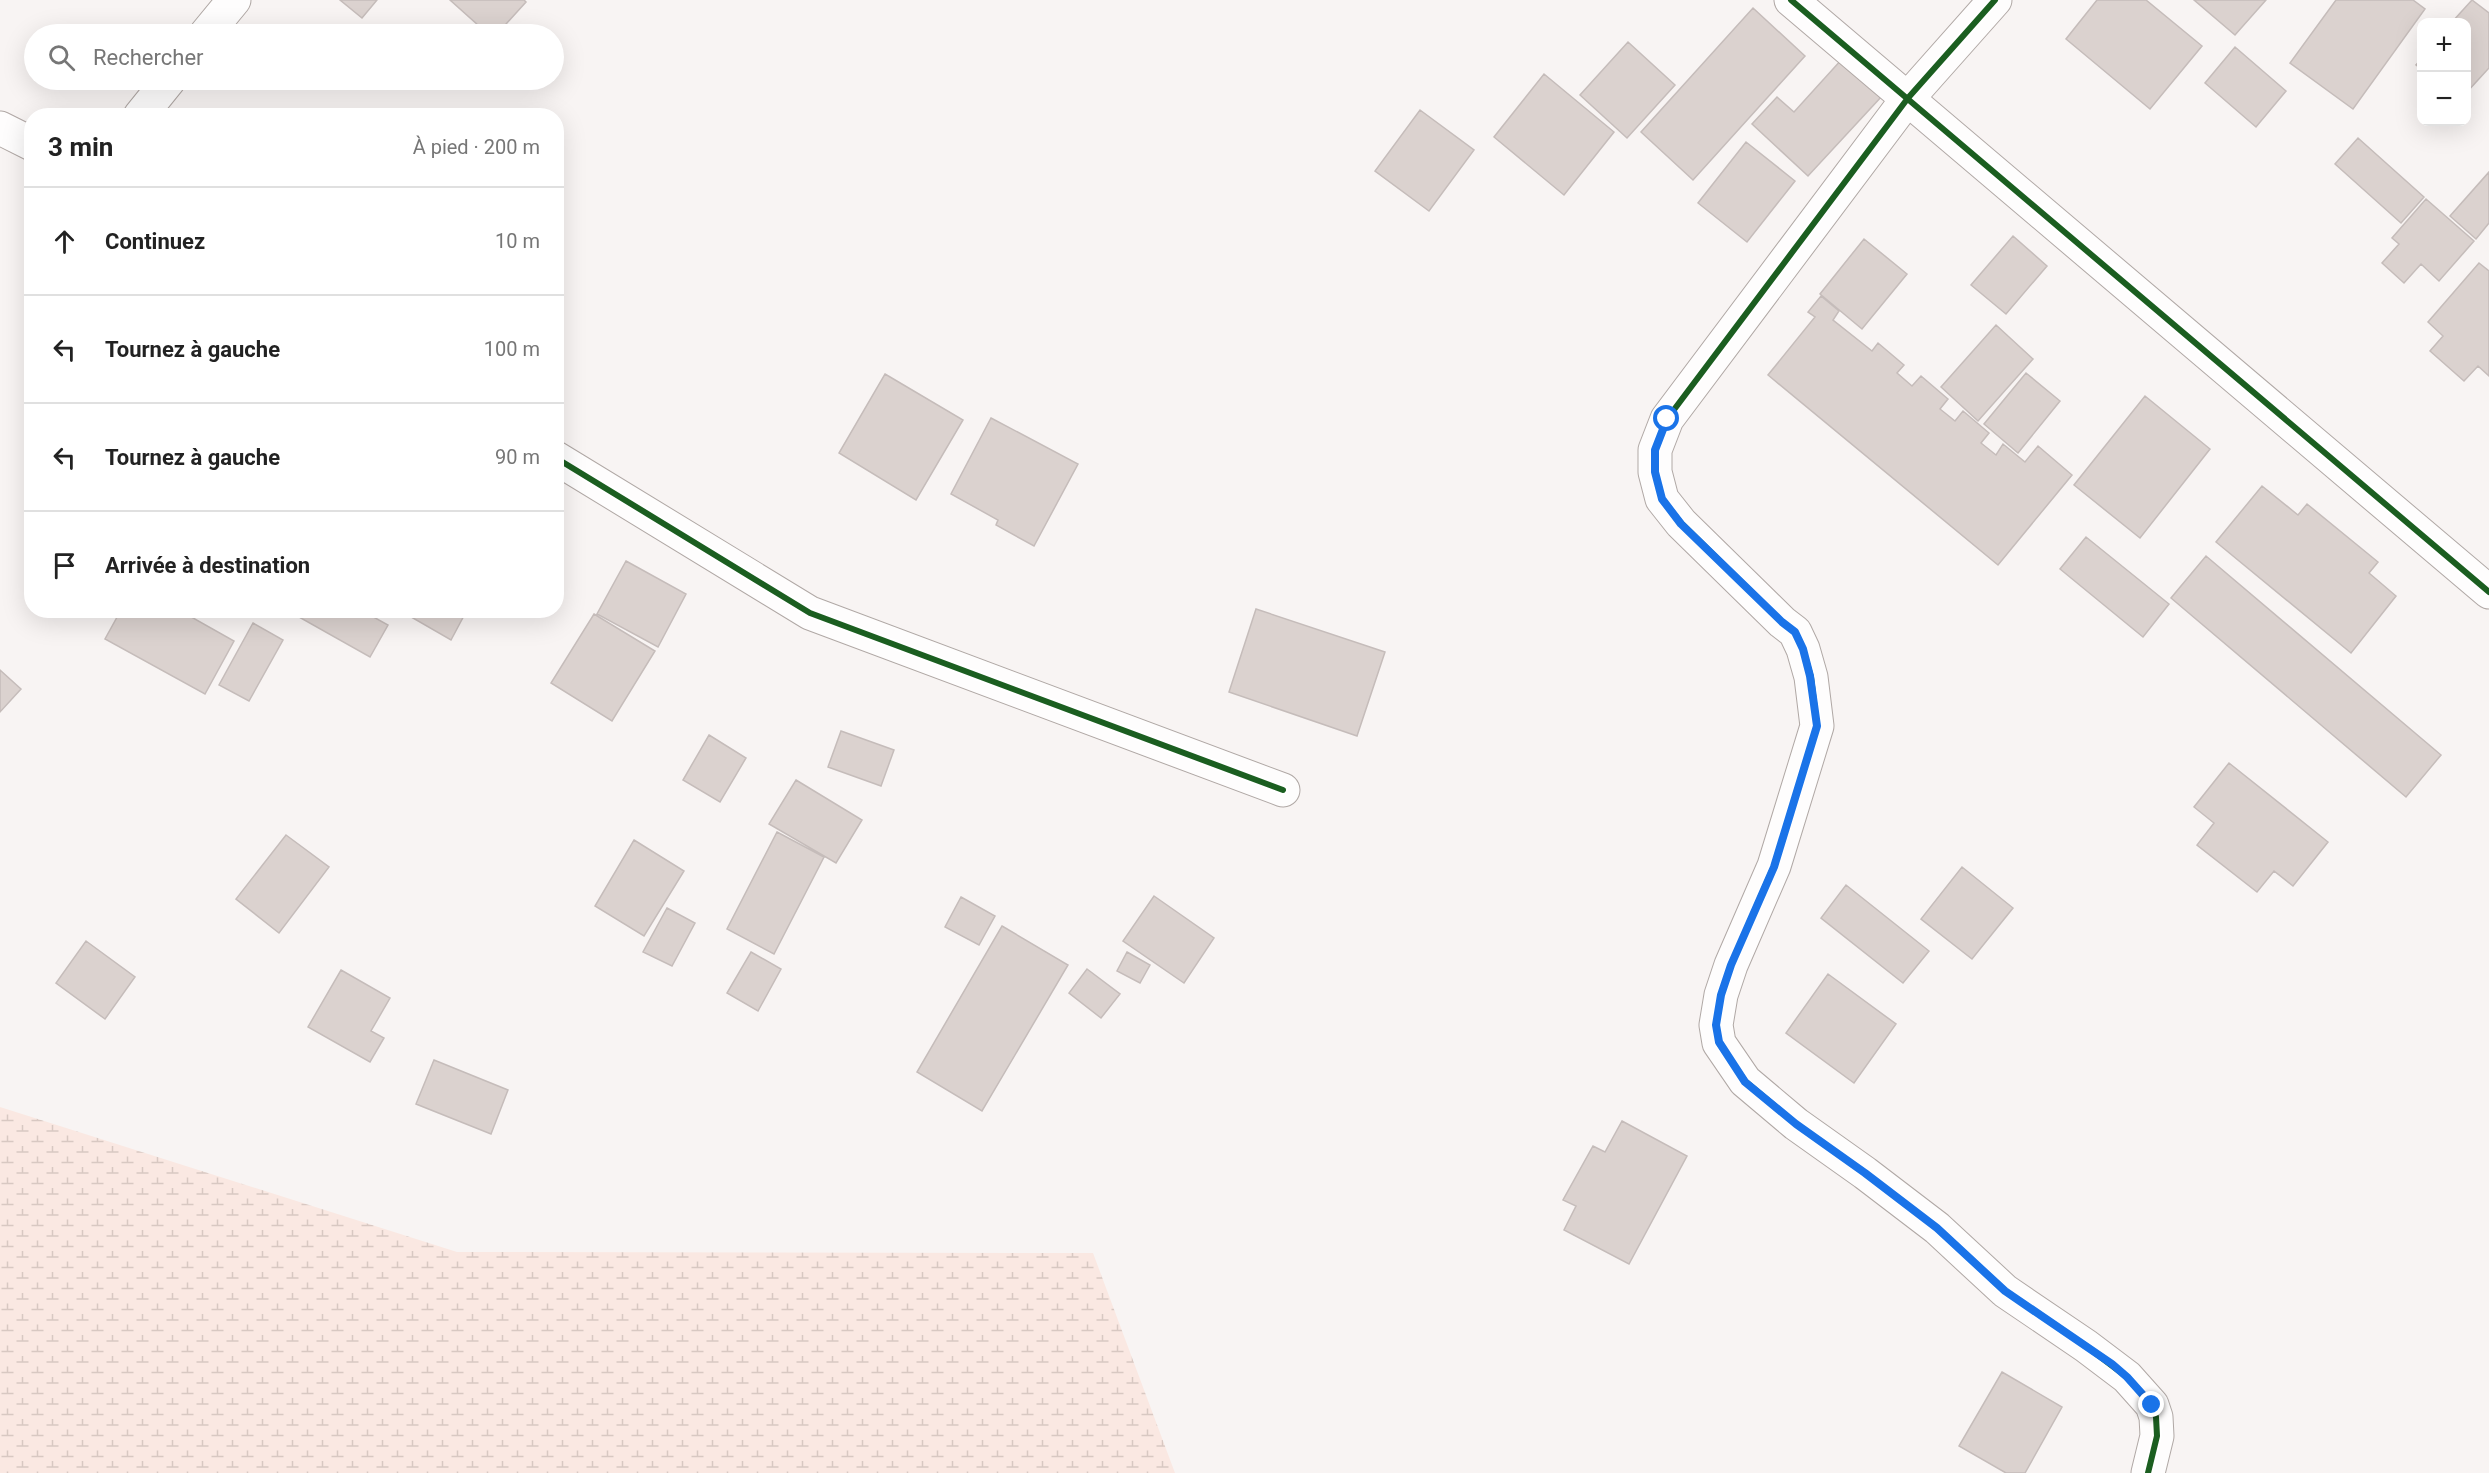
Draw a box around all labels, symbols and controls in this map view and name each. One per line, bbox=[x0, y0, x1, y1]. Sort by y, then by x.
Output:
map controls bbox=[2417, 18, 2471, 126]
button: + bbox=[2417, 18, 2471, 72]
search box bbox=[24, 24, 564, 90]
icon: search bbox=[45, 41, 78, 74]
text: Rechercher bbox=[93, 45, 204, 70]
button: − bbox=[2417, 72, 2471, 126]
text: 3 min bbox=[48, 132, 113, 162]
text: À pied · 200 m bbox=[413, 135, 540, 159]
icon: ahead bbox=[48, 225, 81, 258]
text: Continuez bbox=[105, 229, 205, 254]
text: 10 m bbox=[495, 229, 540, 253]
icon: left bbox=[48, 333, 81, 366]
text: Tournez à gauche bbox=[105, 337, 280, 362]
text: 100 m bbox=[484, 337, 540, 361]
route start bbox=[1653, 405, 1679, 431]
icon: left bbox=[48, 441, 81, 474]
text: Tournez à gauche bbox=[105, 445, 280, 470]
text: 90 m bbox=[495, 445, 540, 469]
icon: arrive bbox=[48, 549, 81, 582]
text: Arrivée à destination bbox=[105, 553, 310, 578]
route end bbox=[2138, 1391, 2164, 1417]

